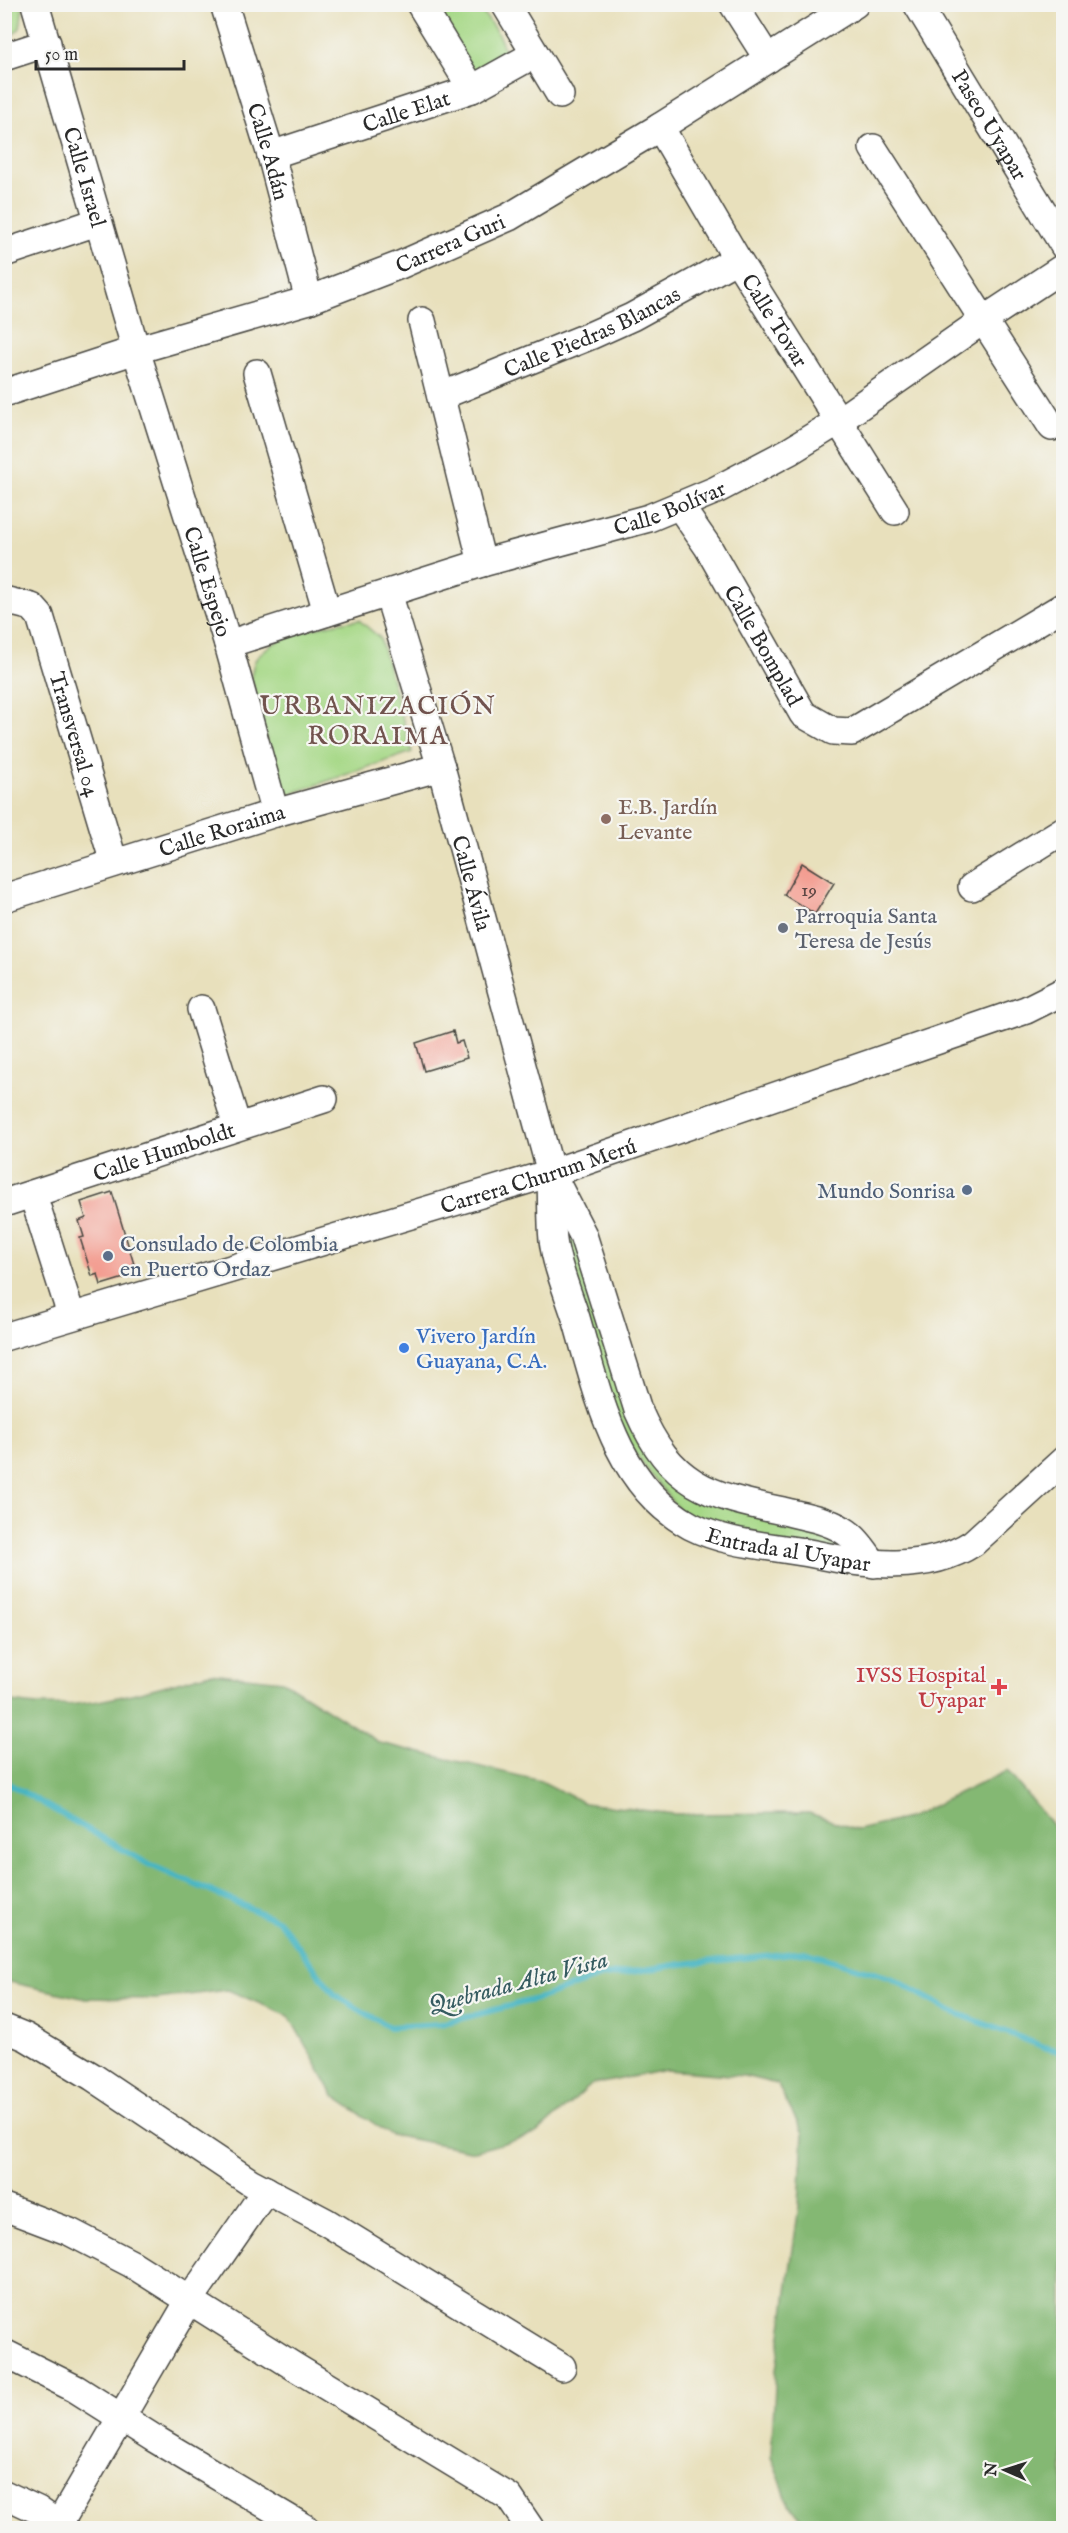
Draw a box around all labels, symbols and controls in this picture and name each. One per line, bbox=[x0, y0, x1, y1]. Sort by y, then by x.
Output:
scale bar bbox=[36, 33, 184, 71]
text: 50 m bbox=[45, 44, 78, 67]
street label: Paseo Uyapar bbox=[944, 65, 1033, 186]
street label: Calle Elat bbox=[359, 85, 454, 140]
street label: Calle Adán bbox=[240, 100, 294, 204]
street label: Calle Israel bbox=[56, 124, 111, 231]
street label: Carrera Guri bbox=[392, 208, 510, 281]
street label: Calle Tovar bbox=[734, 269, 813, 373]
street label: Calle Piedras Blancas bbox=[500, 281, 686, 385]
street label: Calle Bolívar bbox=[611, 475, 731, 543]
street label: Calle Espejo bbox=[176, 523, 237, 641]
street label: Calle Bomplad bbox=[717, 581, 808, 712]
street label: Transversal 04 bbox=[41, 669, 105, 800]
district label: URBANIZACIÓN RORAIMA bbox=[260, 690, 496, 753]
place label: E.B. Jardín Levante bbox=[618, 794, 718, 847]
street label: Calle Roraima bbox=[156, 799, 289, 865]
marker: E.B. Jardín Levante bbox=[599, 812, 613, 826]
street label: Calle Ávila bbox=[444, 833, 497, 935]
house number: 19 bbox=[801, 878, 817, 903]
place label: Parroquia Santa Teresa de Jesús bbox=[795, 903, 938, 956]
marker: Parroquia Santa Teresa de Jesús bbox=[776, 921, 790, 935]
street label: Calle Humboldt bbox=[90, 1117, 239, 1189]
street label: Carrera Churum Merú bbox=[437, 1133, 640, 1221]
place label: Mundo Sonrisa bbox=[817, 1178, 955, 1206]
marker: Mundo Sonrisa bbox=[960, 1183, 974, 1197]
place label: Consulado de Colombia en Puerto Ordaz bbox=[120, 1231, 339, 1284]
marker: Consulado de Colombia en Puerto Ordaz bbox=[101, 1249, 115, 1263]
place label: Vivero Jardín Guayana, C.A. bbox=[415, 1323, 547, 1376]
marker: Vivero Jardín Guayana, C.A. bbox=[397, 1341, 411, 1355]
street label: Entrada al Uyapar bbox=[702, 1522, 872, 1579]
place label: IVSS Hospital Uyapar bbox=[856, 1662, 986, 1715]
marker: IVSS Hospital Uyapar bbox=[990, 1678, 1008, 1696]
water label: Quebrada Alta Vista bbox=[425, 1945, 611, 2022]
north arrow bbox=[975, 2440, 1035, 2500]
text: N bbox=[982, 2462, 1002, 2478]

